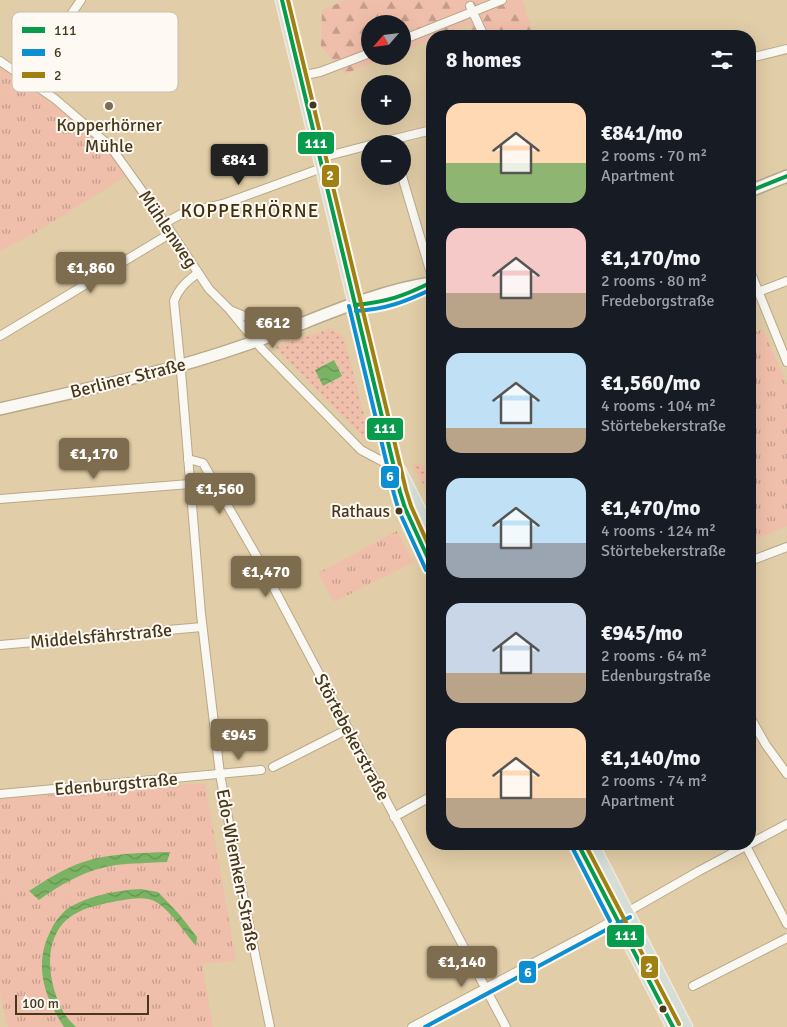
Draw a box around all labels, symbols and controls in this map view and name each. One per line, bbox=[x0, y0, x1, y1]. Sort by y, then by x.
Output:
legend bbox=[12, 12, 178, 92]
north arrow bbox=[361, 15, 411, 65]
map controls bbox=[361, 15, 411, 185]
text: 111 bbox=[54, 22, 77, 39]
text: 6 bbox=[54, 44, 62, 61]
icon: filters bbox=[708, 46, 736, 74]
text: 8 homes bbox=[446, 47, 521, 73]
text: 2 bbox=[54, 67, 62, 84]
button: + bbox=[361, 75, 411, 125]
marker: Kopperhörner Mühle bbox=[103, 100, 115, 112]
unlabelled marker bbox=[308, 100, 318, 110]
place label: Kopperhörner Mühle bbox=[56, 114, 162, 157]
text: €841/mo bbox=[601, 120, 683, 146]
icon: home bbox=[486, 123, 546, 183]
line badge: 111 bbox=[297, 131, 335, 155]
text: 111 bbox=[305, 135, 328, 152]
button: − bbox=[361, 135, 411, 185]
pin: €841 bbox=[209, 144, 269, 186]
text: 2 rooms · 70 m² bbox=[601, 146, 707, 166]
text: €841 bbox=[222, 150, 256, 170]
line badge: 2 bbox=[321, 164, 340, 188]
text: Apartment bbox=[601, 166, 674, 186]
text: 2 bbox=[326, 167, 334, 184]
street label: Mühlenweg bbox=[134, 186, 202, 272]
district label: KOPPERHÖRNE bbox=[181, 199, 319, 223]
text: €1,170/mo bbox=[601, 245, 700, 271]
icon: home bbox=[486, 248, 546, 308]
pin: €1,860 bbox=[50, 252, 132, 294]
text: €1,860 bbox=[67, 258, 115, 278]
text: 2 rooms · 80 m² bbox=[601, 271, 707, 291]
text: Fredeborgstraße bbox=[601, 291, 715, 311]
pin: €612 bbox=[243, 306, 303, 349]
text: €612 bbox=[256, 313, 290, 333]
street label: Berliner Straße bbox=[68, 353, 188, 403]
text: €1,560/mo bbox=[601, 370, 700, 396]
icon: home bbox=[486, 373, 546, 433]
text: 4 rooms · 104 m² bbox=[601, 396, 716, 416]
text: Störtebekerstraße bbox=[601, 416, 726, 436]
line badge: 111 bbox=[366, 417, 404, 441]
text: 111 bbox=[374, 420, 397, 437]
pin: €1,170 bbox=[53, 438, 135, 480]
text: €1,170 bbox=[70, 444, 118, 464]
line badge: 6 bbox=[380, 465, 400, 489]
text: 6 bbox=[386, 468, 394, 485]
pin: €1,560 bbox=[179, 472, 261, 515]
text: €1,560 bbox=[196, 479, 244, 499]
text: €1,470/mo bbox=[601, 495, 700, 521]
icon: home bbox=[486, 498, 546, 558]
place label: Rathaus bbox=[331, 501, 390, 522]
marker: Rathaus bbox=[394, 506, 404, 516]
text: 4 rooms · 124 m² bbox=[601, 521, 716, 541]
text: Störtebekerstraße bbox=[601, 541, 726, 561]
pin: €1,470 bbox=[225, 556, 307, 598]
text: €1,470 bbox=[242, 562, 290, 582]
street label: Middelsfährstraße bbox=[29, 619, 173, 653]
text: €945/mo bbox=[601, 620, 683, 646]
icon: home bbox=[486, 623, 546, 683]
text: 2 rooms · 64 m² bbox=[601, 646, 707, 666]
text: Edenburgstraße bbox=[601, 666, 711, 686]
street label: Störtebekerstraße bbox=[309, 670, 395, 804]
pin: €945 bbox=[209, 718, 269, 761]
text: €945 bbox=[222, 725, 256, 745]
text: €1,140/mo bbox=[601, 745, 700, 771]
icon: home bbox=[486, 748, 546, 808]
street label: Edenburgstraße bbox=[53, 768, 179, 800]
text: 2 rooms · 74 m² bbox=[601, 771, 707, 791]
street label: Edo-Wiemken-Straße bbox=[211, 787, 265, 953]
text: Apartment bbox=[601, 791, 674, 811]
line badge: 111 bbox=[606, 924, 645, 948]
text: 111 bbox=[615, 927, 638, 944]
pin: €1,140 bbox=[421, 946, 503, 988]
text: €1,140 bbox=[438, 952, 486, 972]
line badge: 2 bbox=[640, 955, 659, 979]
text: 2 bbox=[645, 959, 653, 976]
line badge: 6 bbox=[518, 960, 537, 984]
text: 6 bbox=[524, 964, 532, 981]
scale bar bbox=[15, 992, 149, 1015]
text: 100 m bbox=[22, 995, 59, 1012]
unlabelled marker bbox=[658, 1004, 668, 1014]

